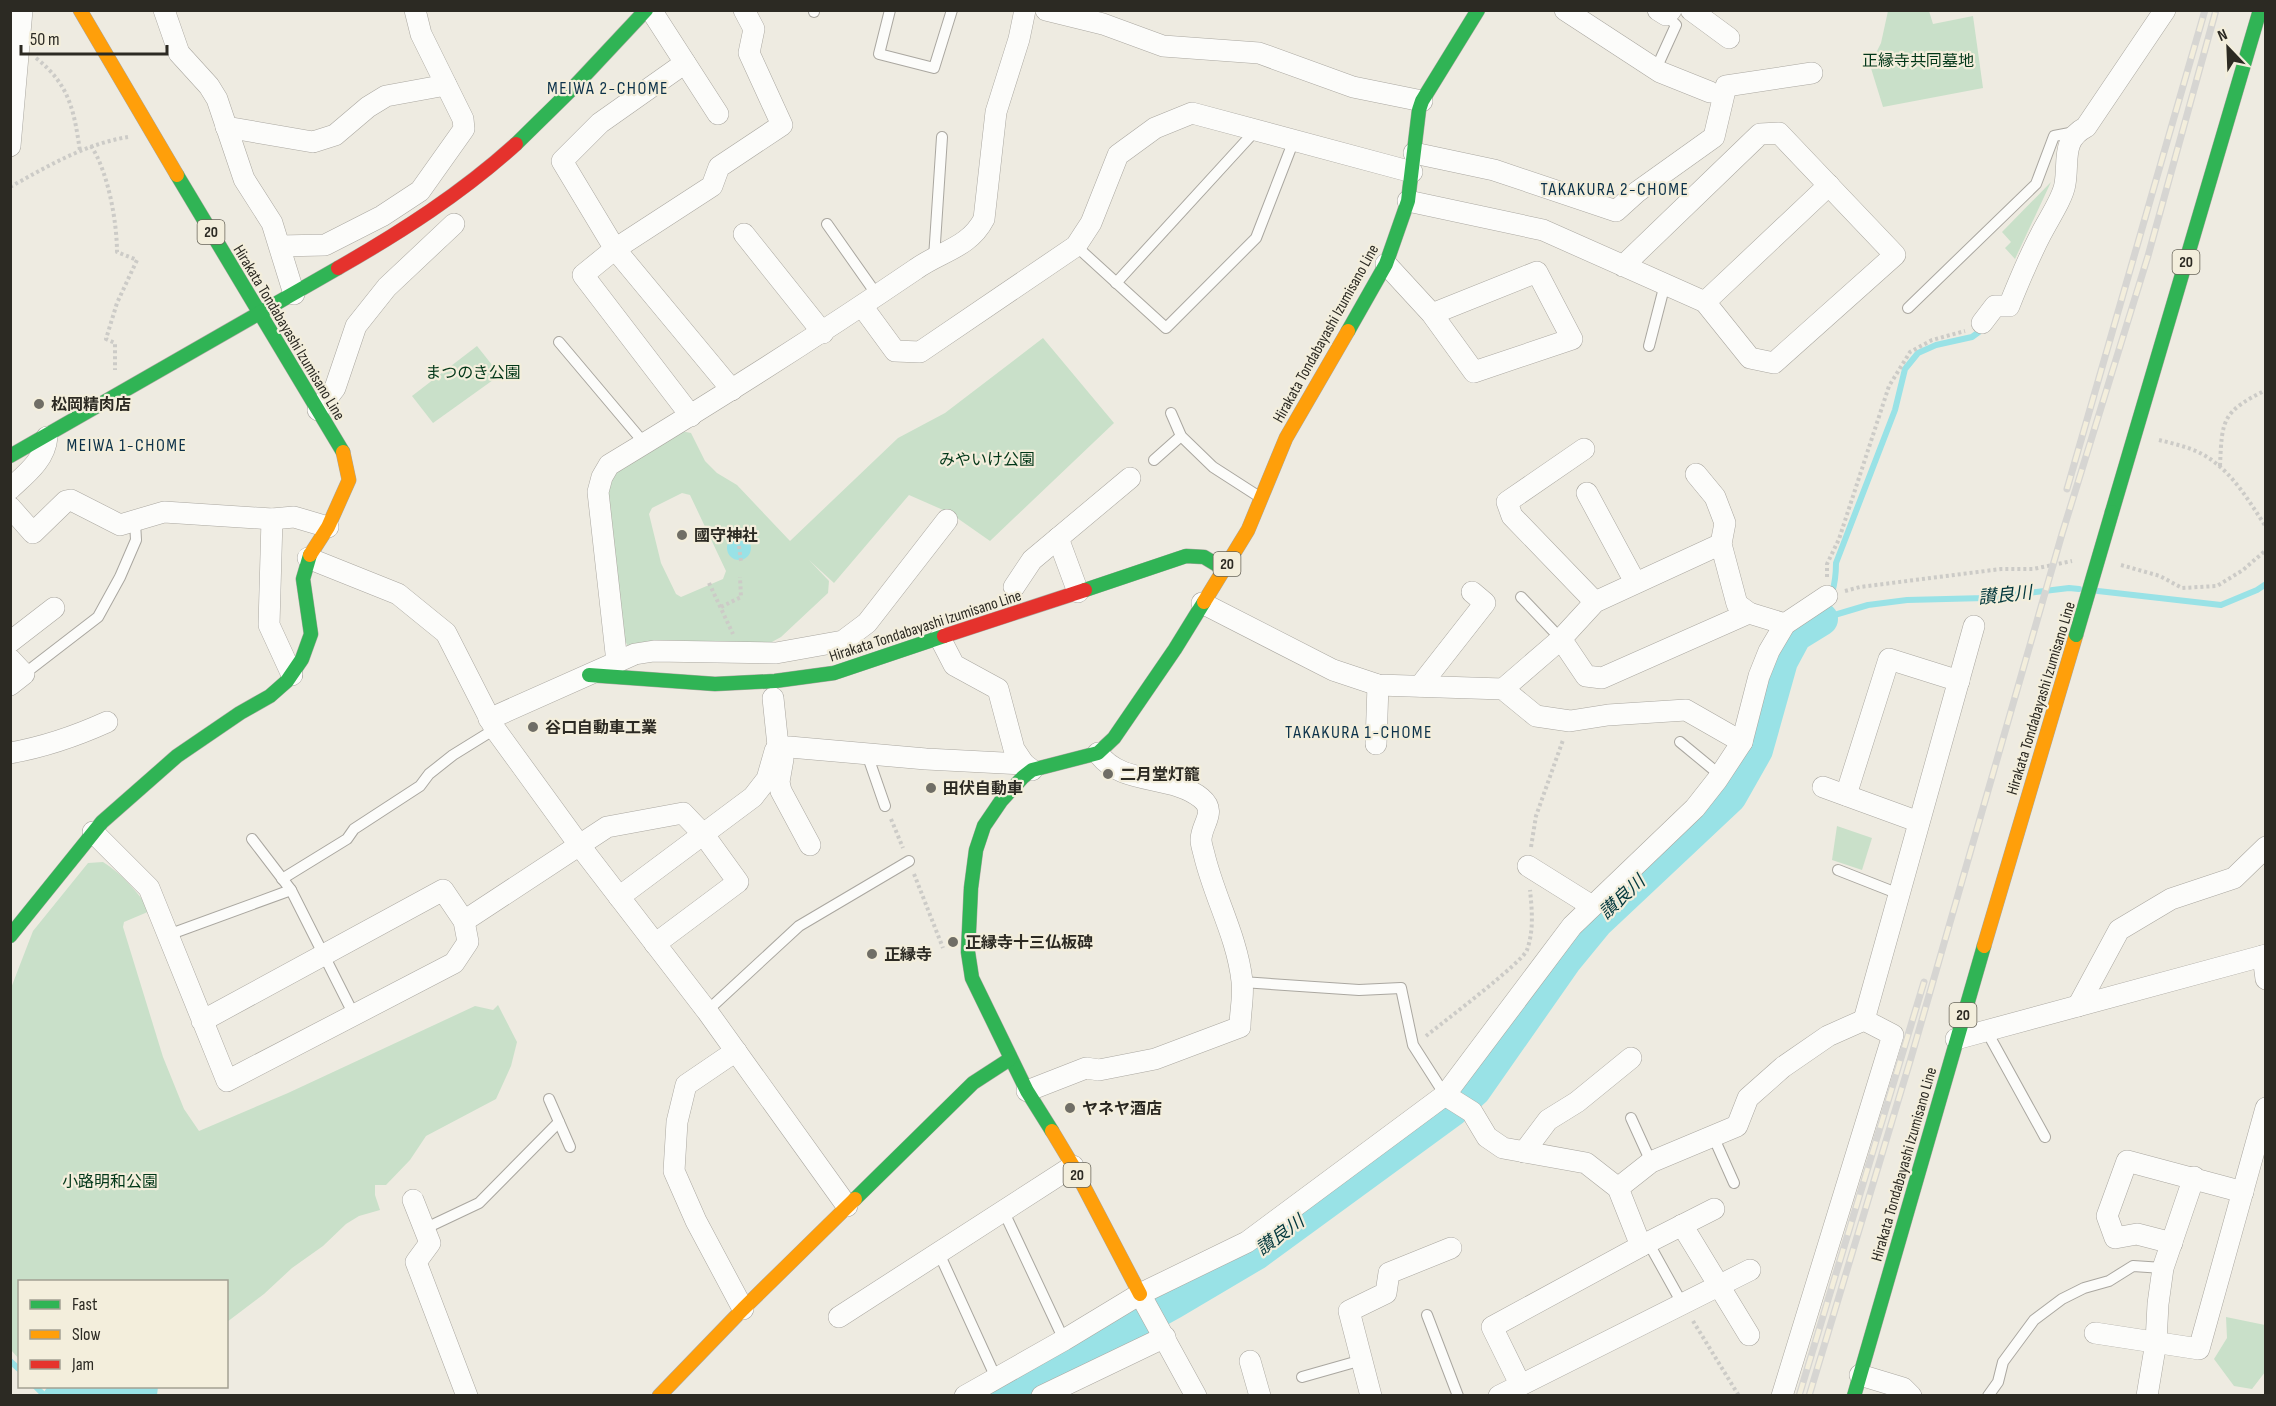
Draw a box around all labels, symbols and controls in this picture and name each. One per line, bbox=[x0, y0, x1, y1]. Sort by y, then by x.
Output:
scale bar bbox=[21, 18, 166, 56]
north arrow bbox=[2198, 18, 2258, 78]
text: N bbox=[2215, 25, 2230, 46]
text: 50 m bbox=[30, 29, 60, 50]
park label: 正縁寺共同墓地 bbox=[1862, 52, 1974, 71]
district label: MEIWA 2-CHOME bbox=[547, 78, 669, 99]
district label: TAKAKURA 2-CHOME bbox=[1541, 179, 1689, 200]
road number: 20 bbox=[198, 220, 224, 244]
street label: Hirakata Tondabayashi Izumisano Line bbox=[1269, 241, 1383, 426]
street label: Hirakata Tondabayashi Izumisano Line bbox=[229, 242, 349, 424]
road number: 20 bbox=[2172, 250, 2200, 274]
park label: まつのき公園 bbox=[425, 364, 521, 383]
place label: 松岡精肉店 bbox=[51, 395, 131, 415]
marker: 松岡精肉店 bbox=[32, 397, 46, 411]
district label: MEIWA 1-CHOME bbox=[67, 435, 187, 456]
park label: みやいけ公園 bbox=[939, 451, 1035, 470]
place label: 國守神社 bbox=[694, 526, 758, 546]
marker: 國守神社 bbox=[675, 528, 689, 542]
road number: 20 bbox=[1214, 552, 1240, 576]
water label: 讃良川 bbox=[1977, 582, 2035, 609]
street label: Hirakata Tondabayashi Izumisano Line bbox=[827, 586, 1024, 667]
street label: Hirakata Tondabayashi Izumisano Line bbox=[2003, 600, 2080, 797]
place label: 谷口自動車工業 bbox=[545, 719, 657, 738]
marker: 谷口自動車工業 bbox=[526, 720, 540, 734]
district label: TAKAKURA 1-CHOME bbox=[1285, 722, 1433, 743]
place label: 二月堂灯籠 bbox=[1120, 766, 1200, 785]
marker: 二月堂灯籠 bbox=[1101, 767, 1115, 781]
place label: 田伏自動車 bbox=[943, 780, 1023, 799]
marker: 田伏自動車 bbox=[924, 781, 938, 795]
water label: 讃良川 bbox=[1595, 870, 1651, 923]
place label: 正縁寺十三仏板碑 bbox=[965, 934, 1093, 953]
marker: 正縁寺十三仏板碑 bbox=[946, 935, 960, 949]
place label: 正縁寺 bbox=[884, 946, 932, 965]
marker: 正縁寺 bbox=[865, 947, 879, 961]
road number: 20 bbox=[1950, 1003, 1976, 1027]
street label: Hirakata Tondabayashi Izumisano Line bbox=[1868, 1065, 1941, 1264]
place label: ヤネヤ酒店 bbox=[1082, 1100, 1162, 1119]
marker: ヤネヤ酒店 bbox=[1063, 1101, 1077, 1115]
road number: 20 bbox=[1064, 1163, 1090, 1187]
park label: 小路明和公園 bbox=[62, 1173, 158, 1192]
water label: 讃良川 bbox=[1252, 1210, 1310, 1260]
legend bbox=[18, 1280, 228, 1388]
text: Fast bbox=[72, 1294, 98, 1315]
text: Slow bbox=[72, 1324, 101, 1345]
text: Jam bbox=[71, 1354, 94, 1375]

